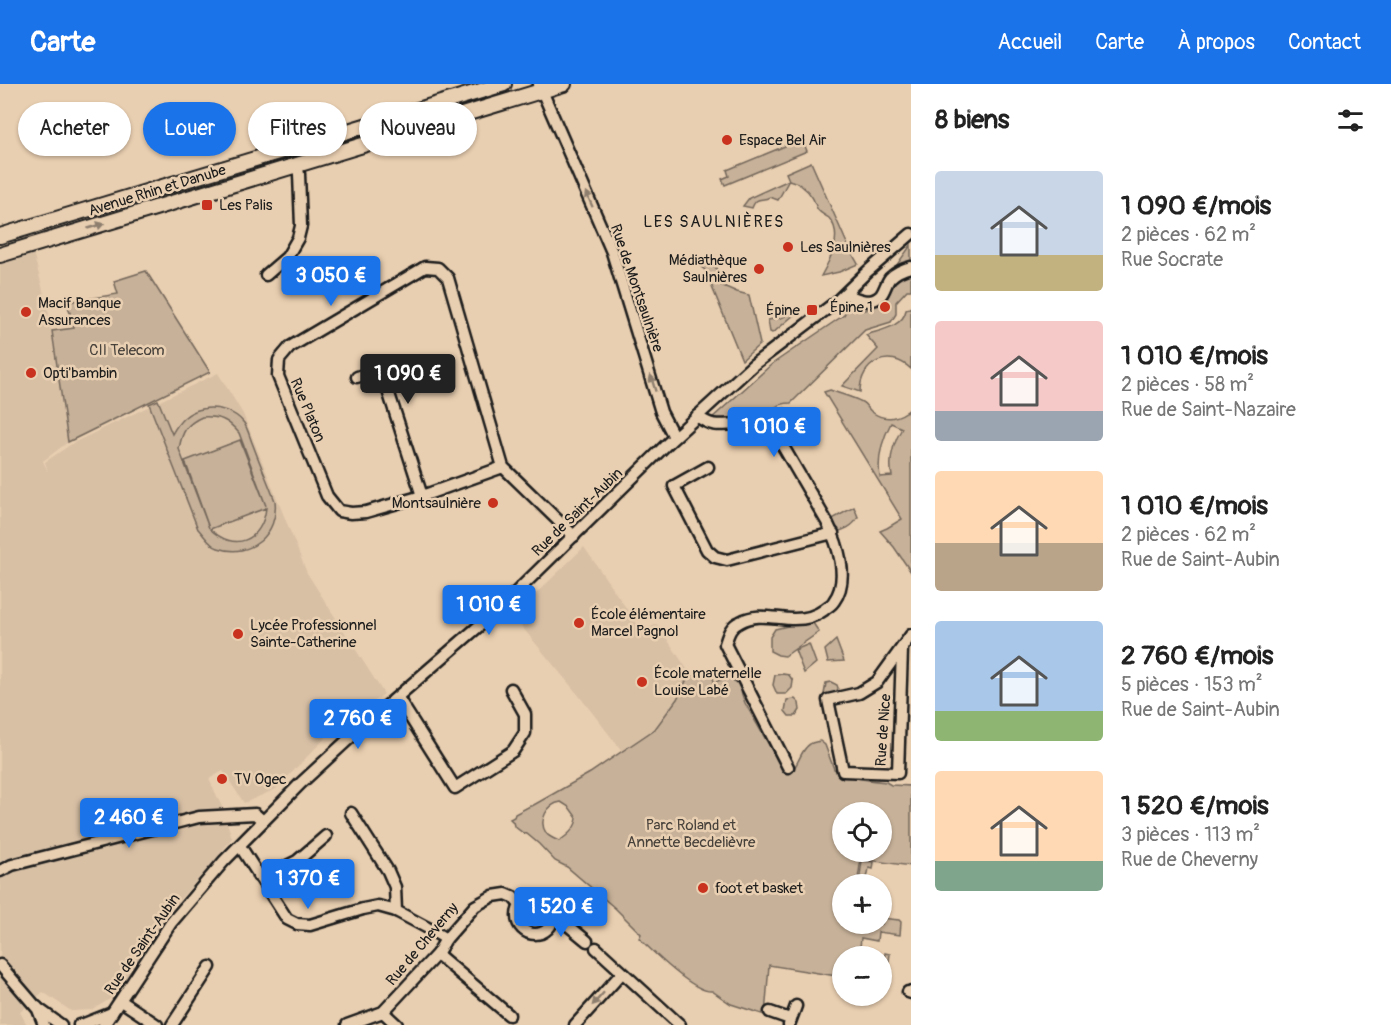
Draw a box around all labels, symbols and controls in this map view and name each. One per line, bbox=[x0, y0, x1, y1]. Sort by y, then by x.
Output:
text: Carte bbox=[30, 25, 95, 60]
text: Accueil bbox=[998, 29, 1062, 56]
text: Carte bbox=[1095, 29, 1144, 56]
text: À propos bbox=[1177, 29, 1255, 56]
text: Contact bbox=[1288, 29, 1361, 56]
chip: Acheter bbox=[18, 102, 131, 156]
chip: Louer bbox=[143, 102, 236, 156]
chip: Filtres bbox=[248, 102, 347, 156]
chip: Nouveau bbox=[359, 102, 477, 156]
text: 8 biens bbox=[935, 104, 1009, 136]
icon: filters bbox=[1334, 104, 1367, 137]
place label: Espace Bel Air bbox=[739, 131, 827, 150]
marker: Espace Bel Air bbox=[720, 133, 734, 147]
street label: Avenue Rhin et Danube bbox=[86, 160, 229, 220]
text: 1 090 €/mois bbox=[1121, 190, 1271, 222]
one-way arrow bbox=[584, 191, 593, 208]
icon: home bbox=[983, 195, 1055, 267]
place label: Les Palis bbox=[219, 196, 273, 215]
marker: Les Palis bbox=[200, 198, 214, 212]
district label: LES SAULNIÈRES bbox=[643, 211, 785, 232]
one-way arrow bbox=[87, 221, 105, 230]
street label: Rue de Montsaulnière bbox=[606, 222, 668, 355]
text: 2 pièces · 62 m² bbox=[1121, 222, 1256, 247]
place label: Les Saulnières bbox=[800, 238, 891, 257]
marker: Les Saulnières bbox=[781, 240, 795, 254]
text: Rue Socrate bbox=[1121, 247, 1223, 272]
place label: Médiathèque Saulnières bbox=[669, 251, 748, 287]
pin: 3 050 € bbox=[276, 256, 386, 307]
marker: Médiathèque Saulnières bbox=[752, 262, 766, 276]
text: 3 050 € bbox=[295, 263, 367, 288]
place label: Macif Banque Assurances bbox=[38, 294, 121, 330]
place label: Épine 1 bbox=[830, 298, 873, 317]
marker: Épine 1 bbox=[878, 300, 892, 314]
place label: Épine bbox=[766, 301, 801, 320]
marker: Épine bbox=[805, 303, 819, 317]
marker: Macif Banque Assurances bbox=[19, 305, 33, 319]
text: 1 010 €/mois bbox=[1121, 340, 1268, 372]
park label: CII Telecom bbox=[89, 341, 165, 360]
icon: home bbox=[983, 345, 1055, 417]
pin: 1 090 € bbox=[353, 354, 463, 405]
text: 1 090 € bbox=[374, 361, 442, 386]
place label: Opti'bambin bbox=[43, 364, 117, 383]
marker: Opti'bambin bbox=[24, 366, 38, 380]
text: 2 pièces · 58 m² bbox=[1121, 372, 1254, 397]
one-way arrow bbox=[648, 374, 657, 392]
street label: Rue Platon bbox=[286, 375, 330, 445]
text: Rue de Saint-Nazaire bbox=[1121, 397, 1296, 422]
pin: 1 010 € bbox=[719, 407, 829, 458]
text: 1 010 € bbox=[742, 414, 806, 439]
street label: Rue de Saint-Aubin bbox=[528, 464, 627, 561]
text: 1 010 €/mois bbox=[1121, 490, 1268, 522]
place label: Montsaulnière bbox=[392, 494, 482, 513]
icon: home bbox=[983, 495, 1055, 567]
marker: Montsaulnière bbox=[486, 496, 500, 510]
text: 2 pièces · 62 m² bbox=[1121, 522, 1256, 547]
text: Rue de Saint-Aubin bbox=[1121, 547, 1280, 572]
pin: 1 010 € bbox=[434, 585, 544, 636]
text: 1 010 € bbox=[457, 592, 521, 617]
place label: École élémentaire Marcel Pagnol bbox=[591, 605, 706, 641]
place label: Lycée Professionnel Sainte-Catherine bbox=[250, 616, 377, 652]
marker: École élémentaire Marcel Pagnol bbox=[572, 616, 586, 630]
marker: Lycée Professionnel Sainte-Catherine bbox=[231, 627, 245, 641]
text: 2 760 €/mois bbox=[1121, 640, 1273, 672]
icon: home bbox=[983, 645, 1055, 717]
place label: École maternelle Louise Labé bbox=[654, 664, 762, 700]
text: 5 pièces · 153 m² bbox=[1121, 672, 1263, 697]
marker: École maternelle Louise Labé bbox=[635, 675, 649, 689]
street label: Rue de Nice bbox=[871, 692, 896, 767]
text: Rue de Saint-Aubin bbox=[1121, 697, 1280, 722]
pin: 2 760 € bbox=[303, 699, 413, 750]
text: 2 760 € bbox=[324, 706, 392, 731]
place label: TV Ogec bbox=[234, 770, 287, 789]
marker: TV Ogec bbox=[215, 772, 229, 786]
text: 1 520 €/mois bbox=[1121, 790, 1269, 822]
icon: home bbox=[983, 795, 1055, 867]
pin: 2 460 € bbox=[74, 798, 184, 849]
map controls bbox=[832, 802, 892, 1006]
button: locate bbox=[832, 802, 892, 862]
text: 2 460 € bbox=[94, 805, 164, 830]
park label: Parc Roland et Annette Becdelièvre bbox=[627, 816, 756, 852]
text: 3 pièces · 113 m² bbox=[1121, 822, 1260, 847]
text: Rue de Cheverny bbox=[1121, 847, 1258, 872]
pin: 1 370 € bbox=[253, 859, 363, 910]
text: 1 370 € bbox=[275, 866, 341, 891]
button: + bbox=[832, 874, 892, 934]
place label: foot et basket bbox=[715, 879, 804, 898]
marker: foot et basket bbox=[696, 881, 710, 895]
pin: 1 520 € bbox=[506, 887, 616, 938]
street label: Rue de Saint-Aubin bbox=[100, 890, 184, 999]
text: 1 520 € bbox=[528, 894, 594, 919]
street label: Rue de Cheverny bbox=[382, 898, 463, 990]
button: − bbox=[832, 946, 892, 1006]
one-way arrow bbox=[592, 992, 606, 1006]

